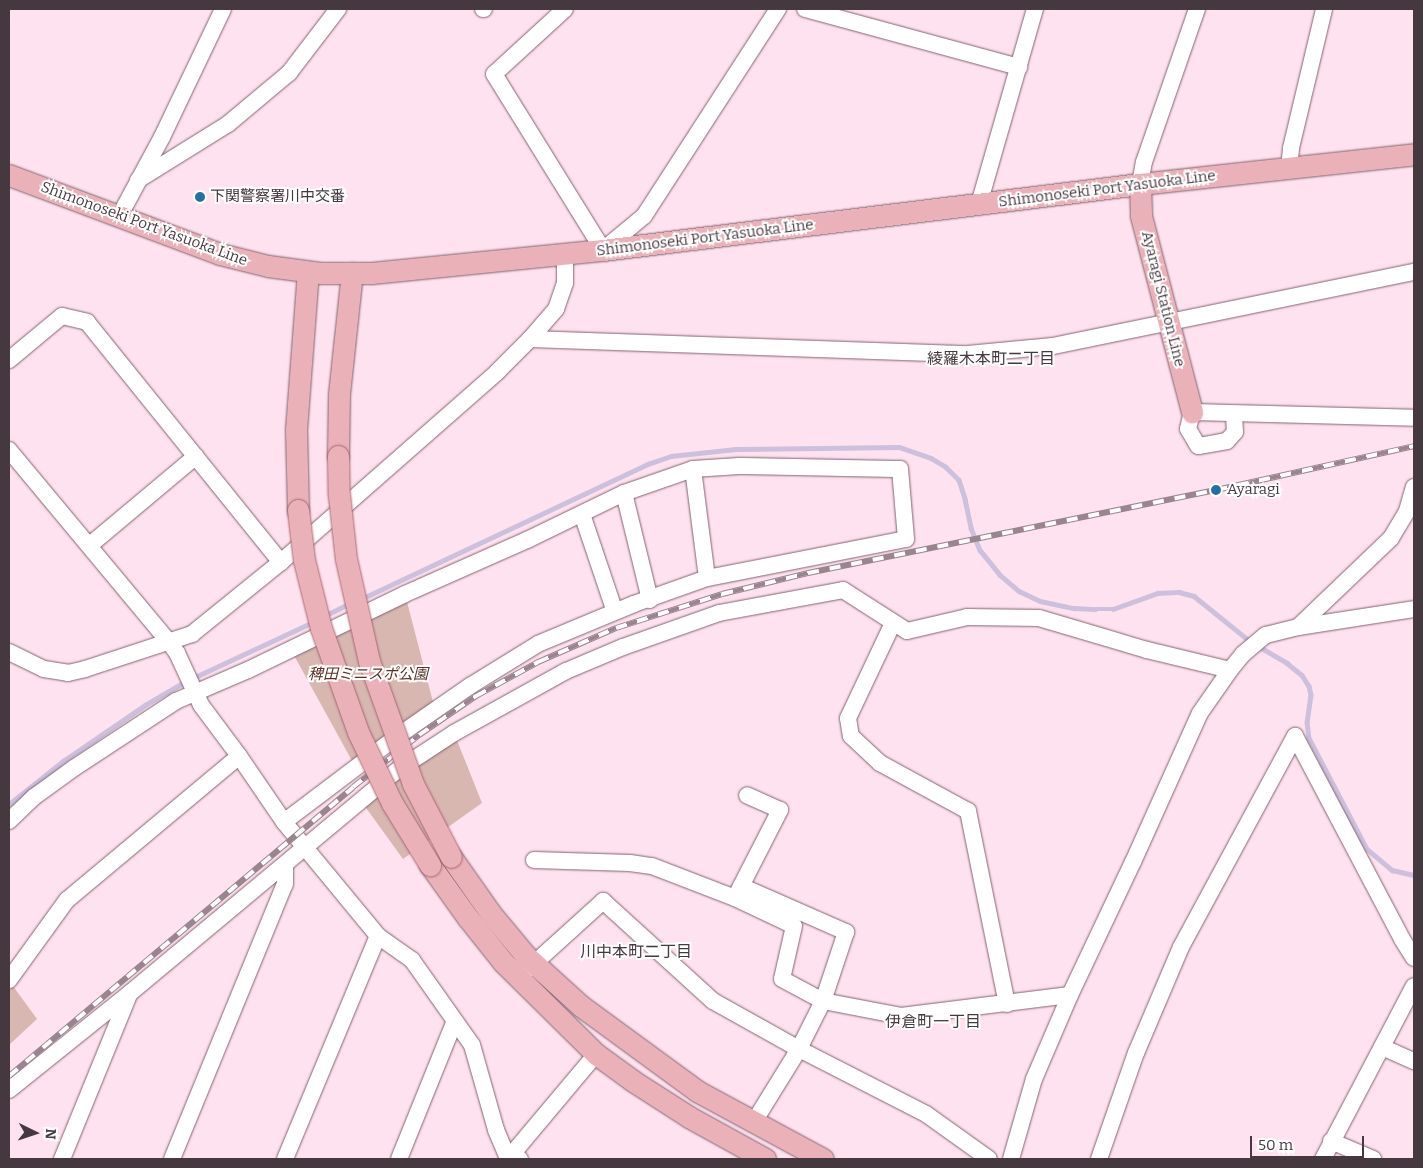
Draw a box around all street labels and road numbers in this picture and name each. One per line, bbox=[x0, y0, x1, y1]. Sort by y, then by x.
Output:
street label: Shimonoseki Port Yasuoka Line bbox=[998, 167, 1216, 211]
street label: Shimonoseki Port Yasuoka Line bbox=[38, 178, 250, 270]
street label: Shimonoseki Port Yasuoka Line bbox=[596, 216, 814, 260]
street label: Ayaragi Station Line bbox=[1137, 229, 1189, 369]

